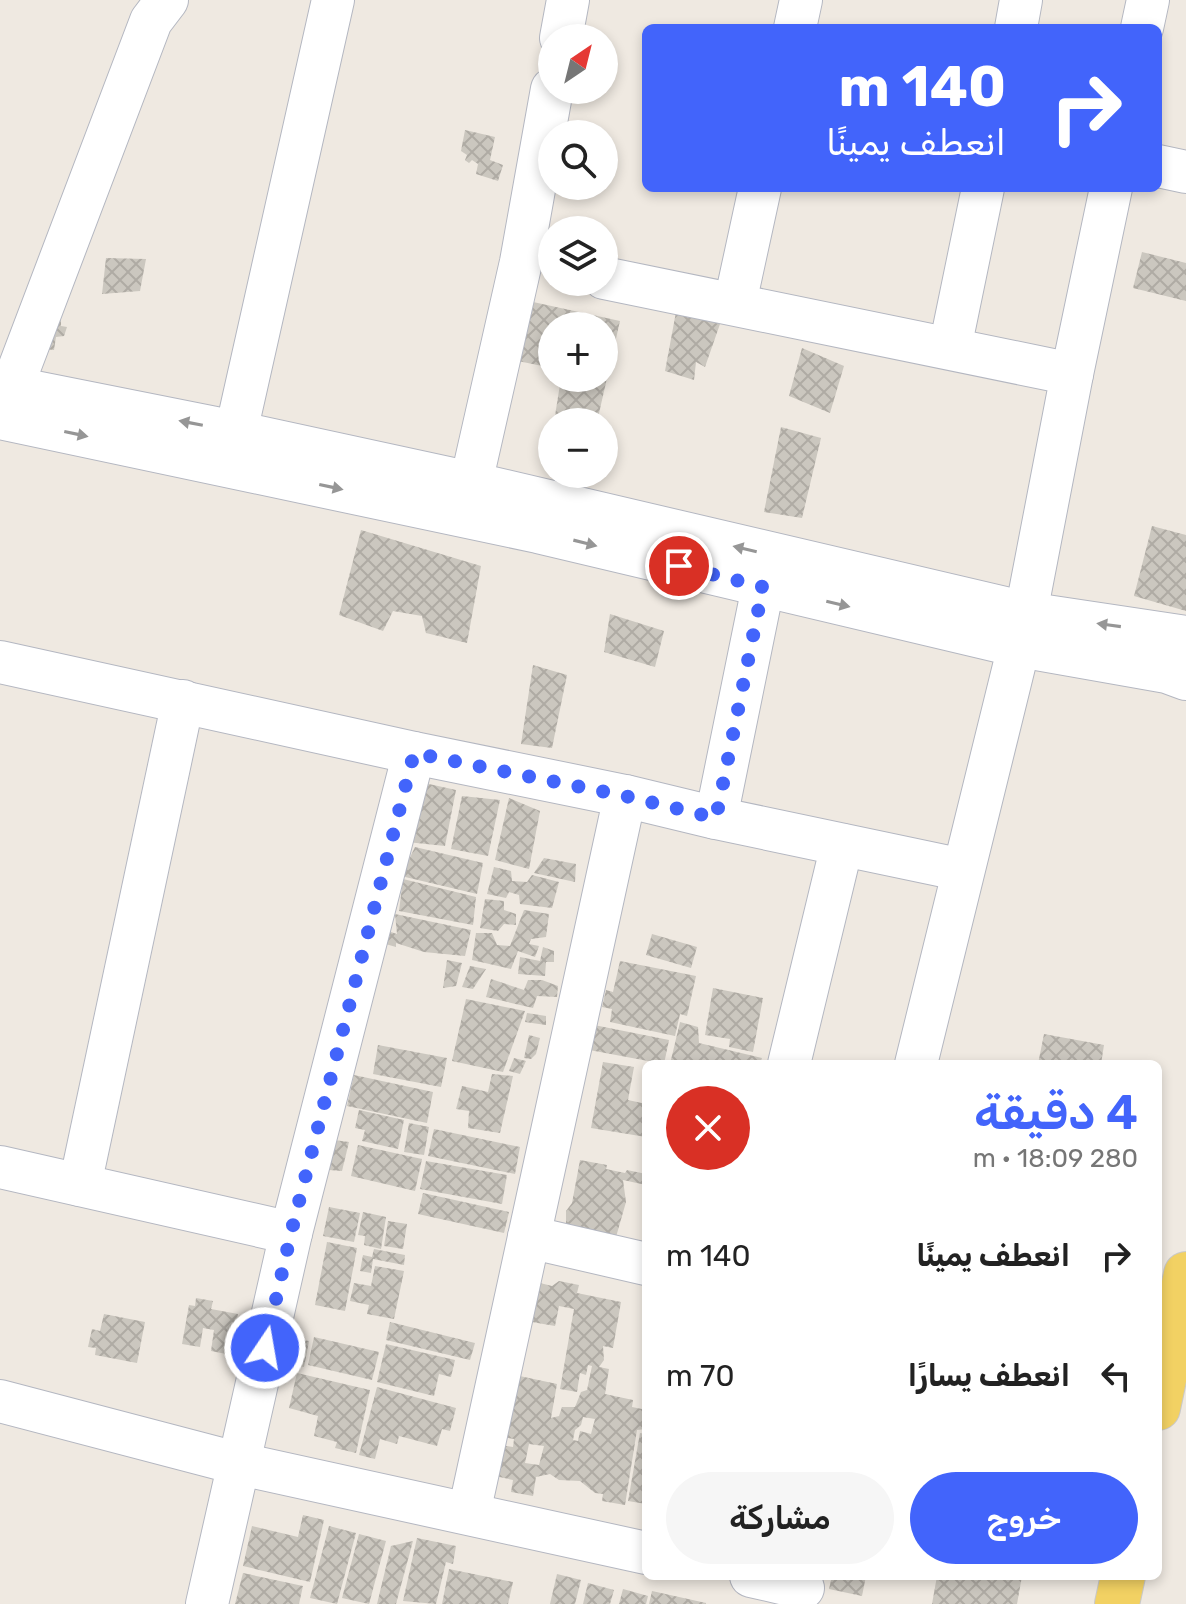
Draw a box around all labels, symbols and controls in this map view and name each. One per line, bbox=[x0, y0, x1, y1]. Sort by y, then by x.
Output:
north arrow bbox=[538, 24, 618, 104]
map controls bbox=[538, 24, 618, 488]
text: 140 m bbox=[839, 54, 1006, 120]
icon: right bbox=[1034, 56, 1138, 160]
button: search bbox=[538, 120, 618, 200]
text: انعطف يمينًا bbox=[826, 121, 1006, 164]
button: layers bbox=[538, 216, 618, 296]
button: + bbox=[538, 312, 618, 392]
button: − bbox=[538, 408, 618, 488]
one-way arrow bbox=[179, 416, 204, 428]
one-way arrow bbox=[64, 428, 89, 441]
one-way arrow bbox=[319, 481, 344, 494]
pin bbox=[645, 532, 713, 600]
one-way arrow bbox=[572, 538, 597, 550]
one-way arrow bbox=[732, 542, 757, 554]
icon: arrive bbox=[657, 544, 701, 588]
one-way arrow bbox=[825, 598, 850, 611]
one-way arrow bbox=[1096, 619, 1121, 631]
text: 4 دقيقة bbox=[974, 1084, 1138, 1141]
button: close bbox=[666, 1086, 750, 1170]
text: 280 m · 18:09 bbox=[973, 1143, 1138, 1174]
icon: right bbox=[1094, 1234, 1138, 1278]
text: 140 m bbox=[666, 1238, 751, 1274]
text: انعطف يمينًا bbox=[916, 1238, 1070, 1274]
position arrow bbox=[223, 1306, 307, 1390]
icon: left bbox=[1094, 1354, 1138, 1398]
text: 70 m bbox=[666, 1358, 734, 1394]
text: انعطف يسارًا bbox=[908, 1358, 1070, 1394]
button: مشاركة bbox=[666, 1472, 894, 1564]
button: خروج bbox=[910, 1472, 1138, 1564]

